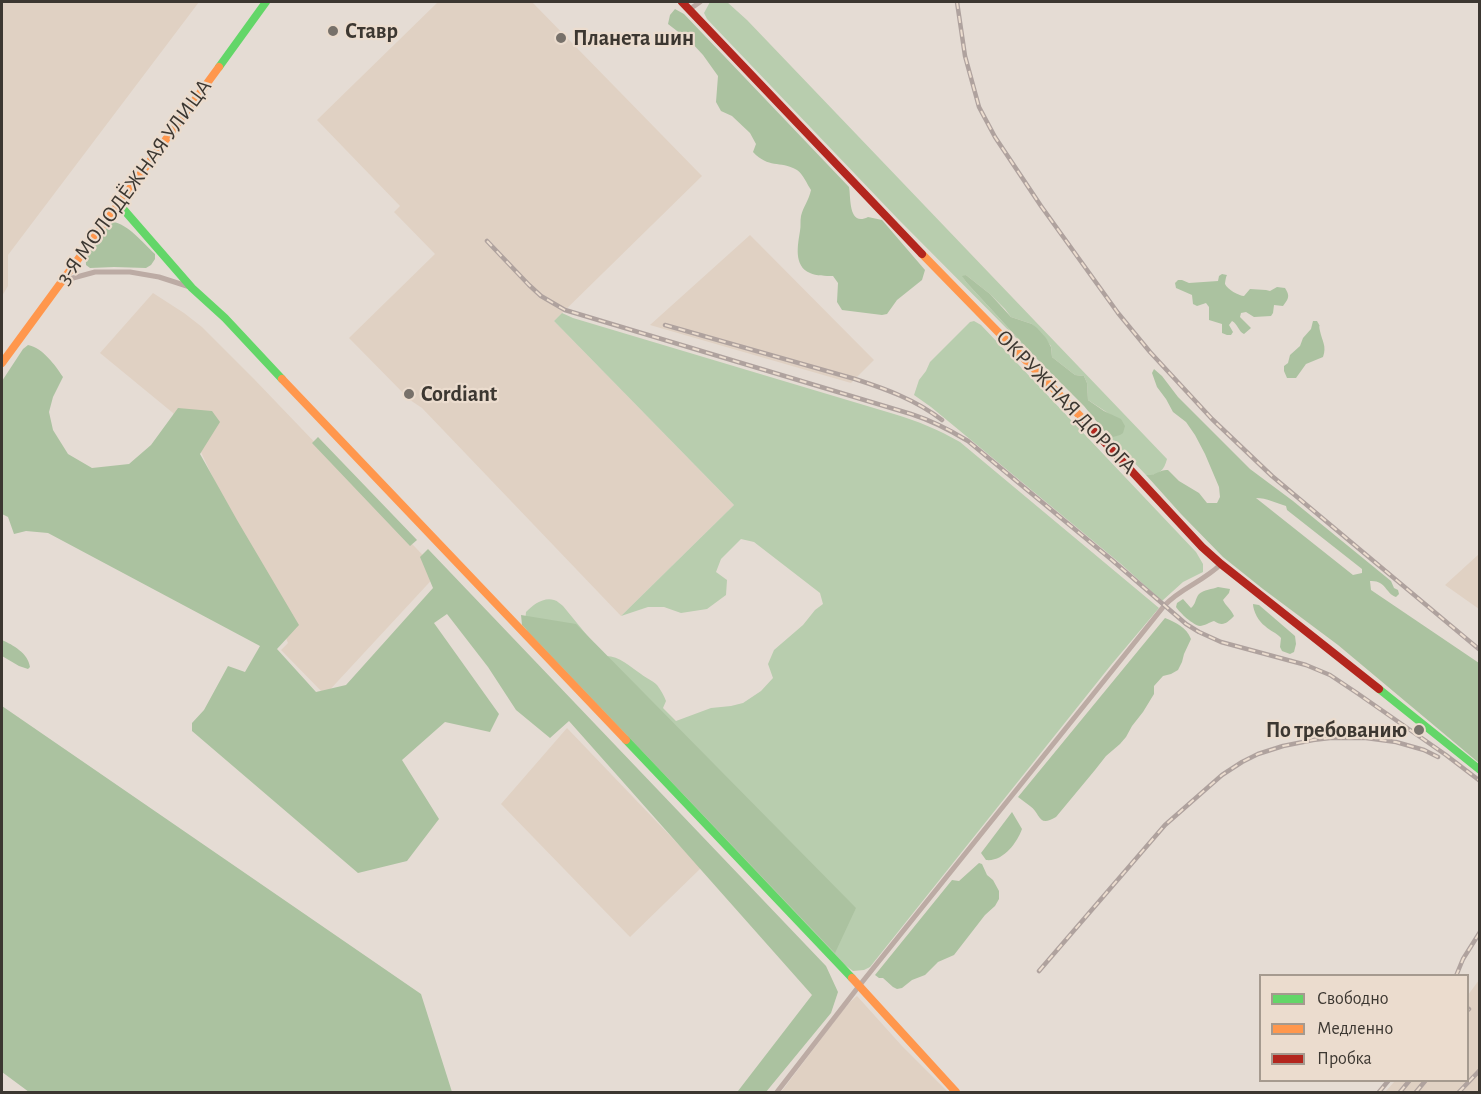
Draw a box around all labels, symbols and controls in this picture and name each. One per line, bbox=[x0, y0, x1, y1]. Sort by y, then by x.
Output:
place label: Ставр bbox=[345, 18, 398, 44]
marker: Ставр bbox=[326, 24, 340, 38]
place label: Планета шин bbox=[573, 25, 694, 51]
marker: Планета шин bbox=[554, 31, 568, 45]
street label: 3-Я МОЛОДЁЖНАЯ УЛИЦА bbox=[51, 74, 217, 290]
street label: ОКРУЖНАЯ ДОРОГА bbox=[990, 324, 1142, 480]
place label: Cordiant bbox=[421, 381, 497, 407]
marker: Cordiant bbox=[402, 387, 416, 401]
place label: По требованию bbox=[1266, 717, 1407, 743]
marker: По требованию bbox=[1412, 723, 1426, 737]
legend bbox=[1259, 974, 1469, 1082]
text: Свободно bbox=[1317, 990, 1389, 1008]
text: Медленно bbox=[1317, 1020, 1393, 1038]
text: Пробка bbox=[1317, 1050, 1372, 1068]

